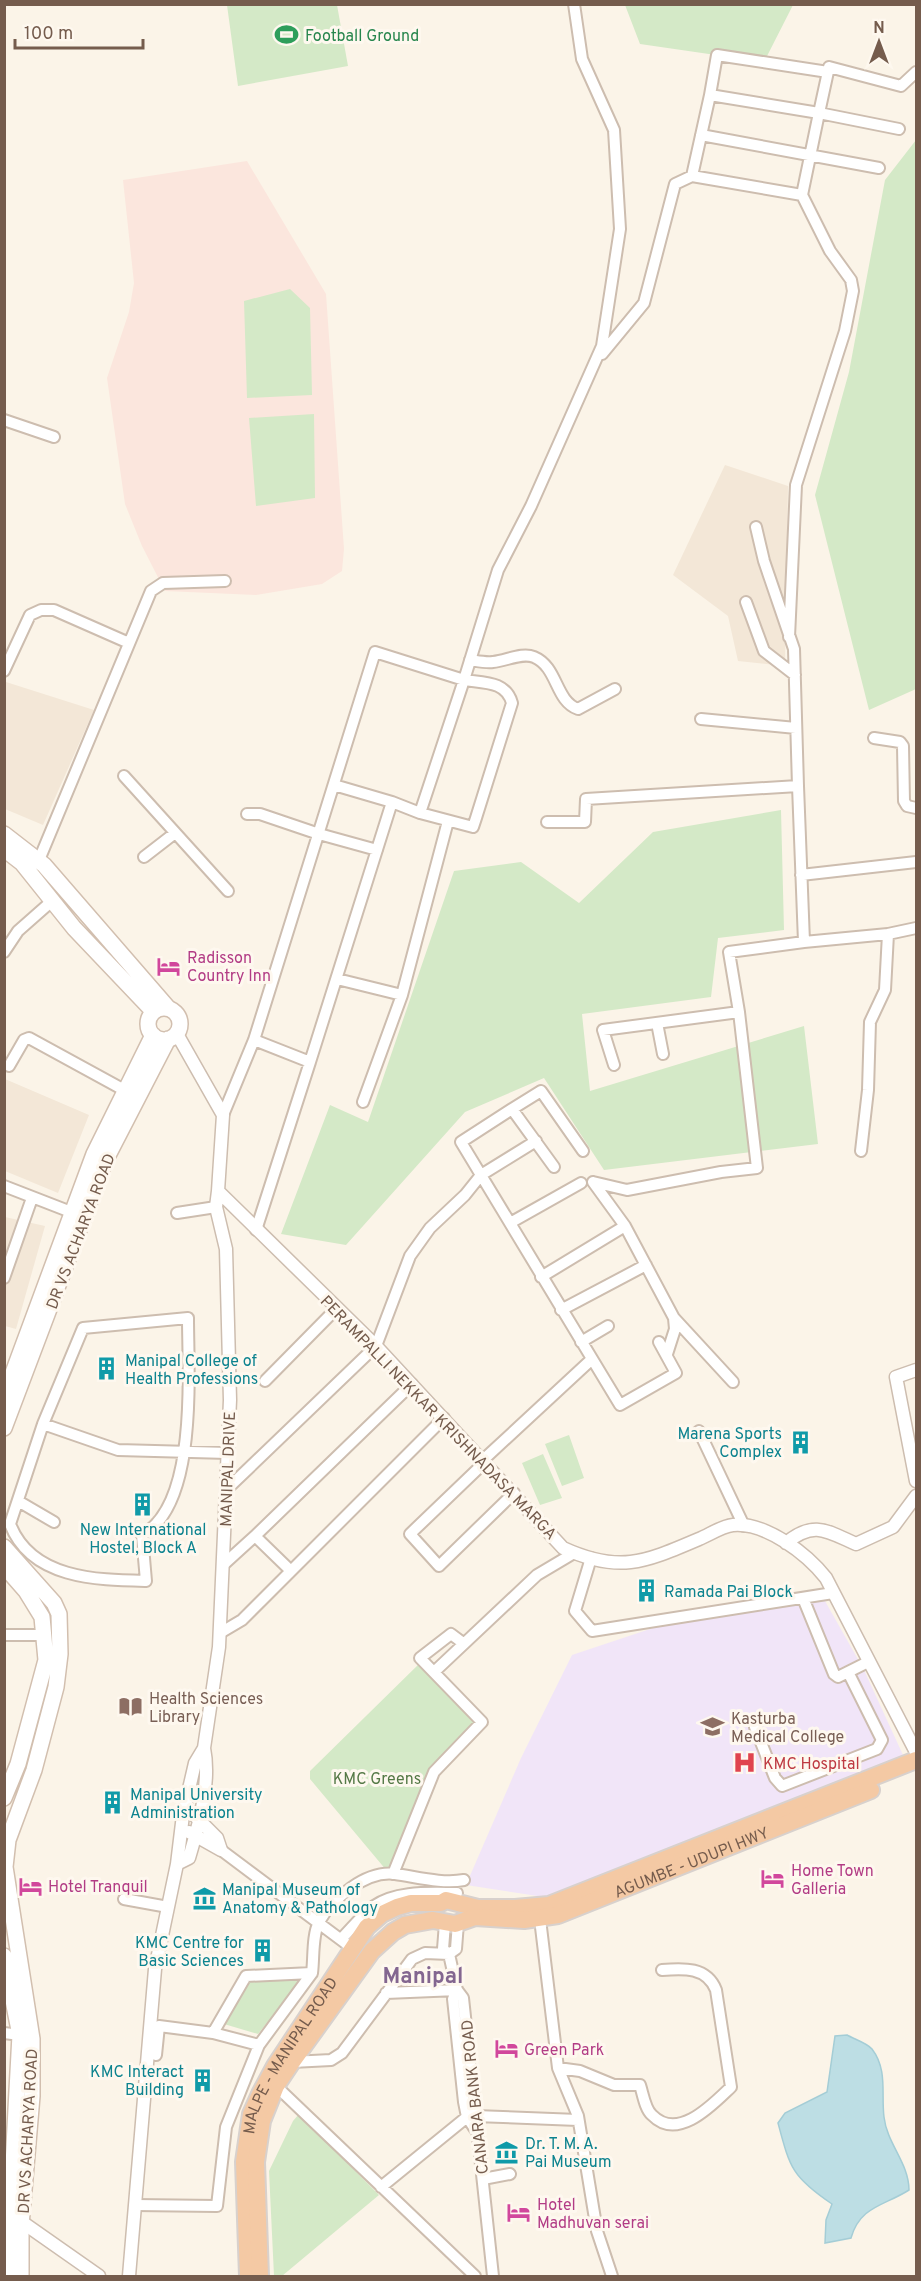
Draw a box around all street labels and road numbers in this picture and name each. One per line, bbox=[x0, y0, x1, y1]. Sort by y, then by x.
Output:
street label: DR VS ACHARYA ROAD bbox=[43, 1151, 121, 1312]
street label: PERAMPALLI NEKKAR KRISHNADASA MARGA bbox=[315, 1292, 560, 1545]
street label: MANIPAL DRIVE bbox=[217, 1411, 241, 1527]
street label: AGUMBE - UDUPI HWY bbox=[612, 1824, 772, 1904]
street label: MALPE - MANIPAL ROAD bbox=[240, 1974, 343, 2136]
street label: CANARA BANK ROAD bbox=[458, 2018, 494, 2175]
street label: DR VS ACHARYA ROAD bbox=[15, 2048, 43, 2214]

